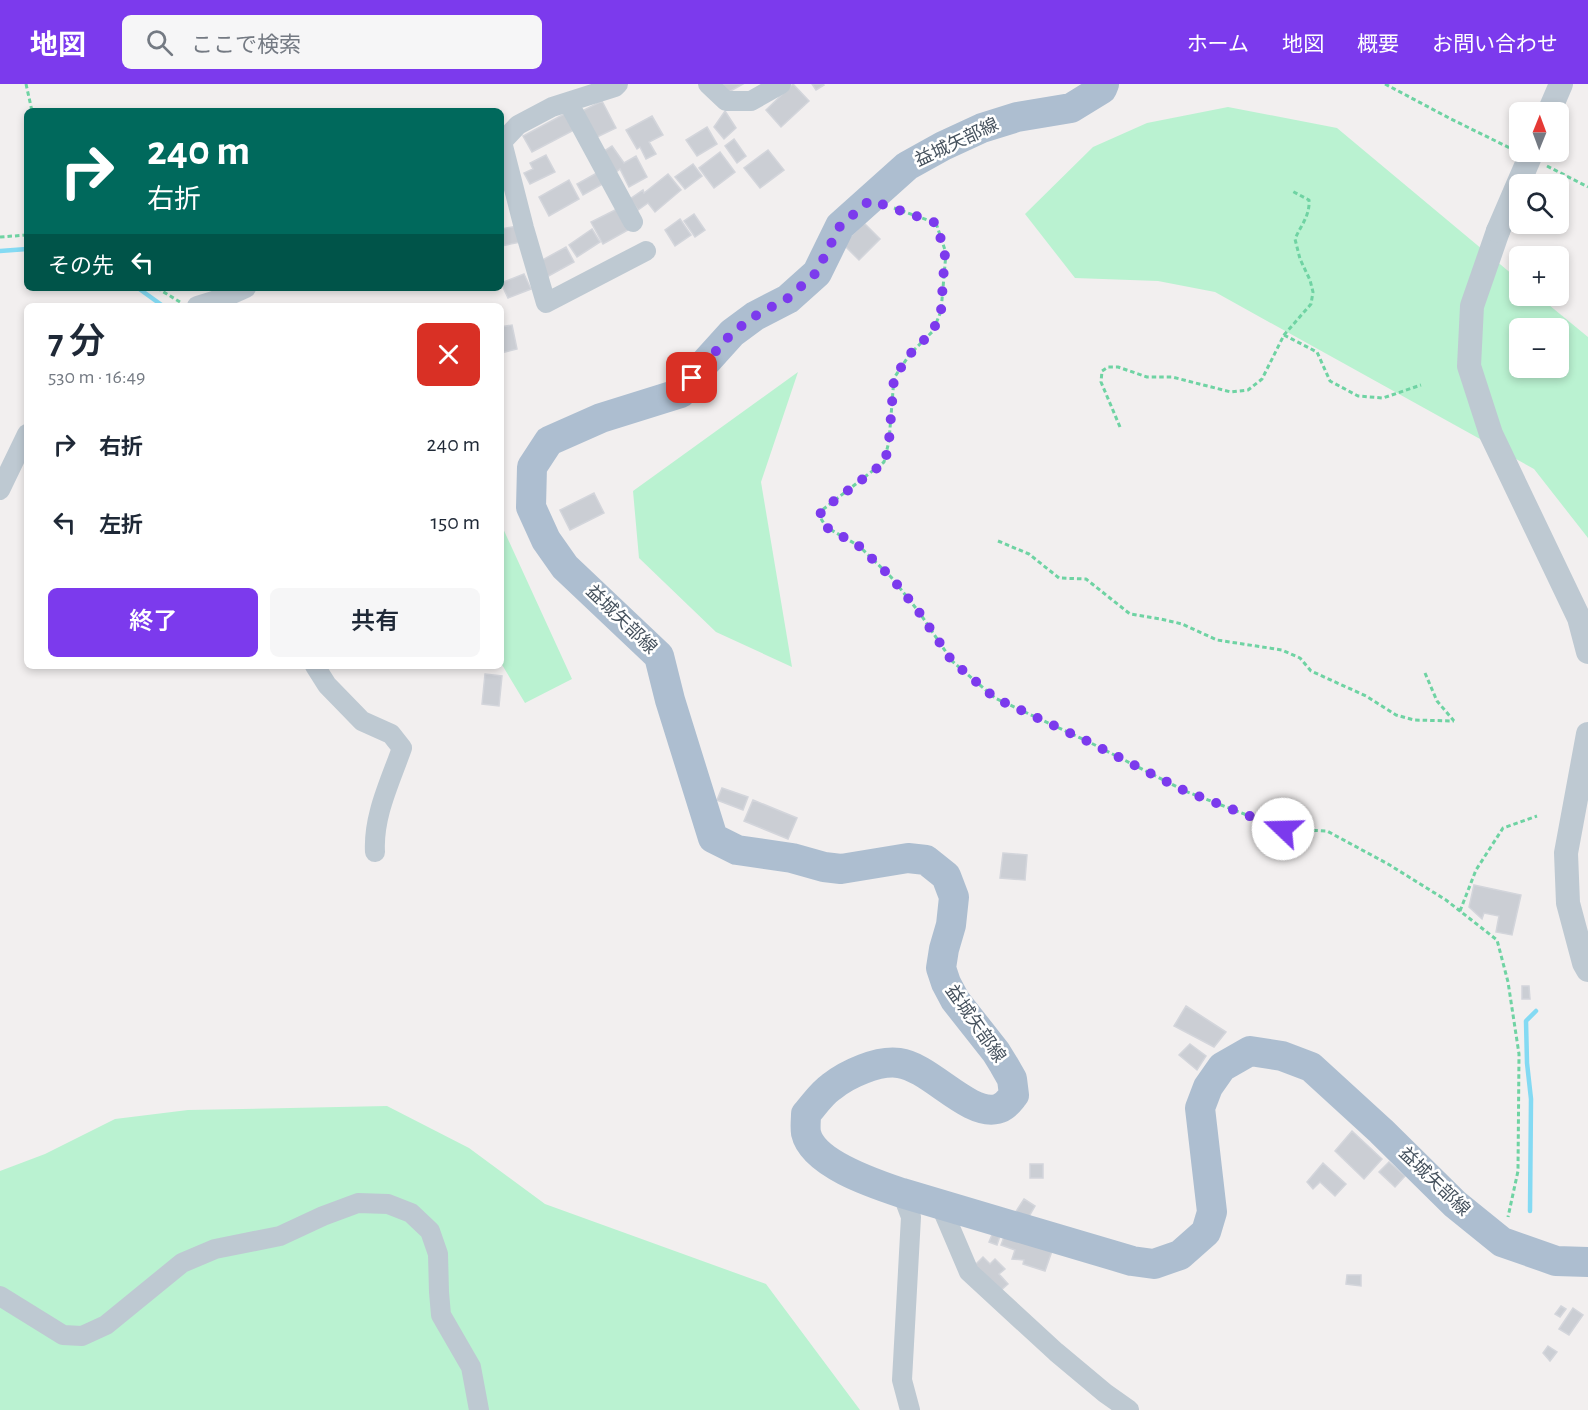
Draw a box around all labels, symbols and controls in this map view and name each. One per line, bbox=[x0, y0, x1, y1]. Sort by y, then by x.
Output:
search box bbox=[122, 15, 542, 69]
icon: search bbox=[143, 26, 176, 59]
text: 地図 bbox=[30, 32, 86, 60]
text: ここで検索 bbox=[191, 34, 301, 56]
text: ホーム bbox=[1187, 34, 1249, 55]
text: 地図 bbox=[1282, 34, 1324, 55]
text: 概要 bbox=[1357, 34, 1399, 55]
text: お問い合わせ bbox=[1432, 34, 1558, 55]
north arrow bbox=[1509, 102, 1569, 162]
map controls bbox=[1509, 102, 1569, 378]
street label: 益城矢部線 bbox=[912, 114, 1002, 170]
text: 240 m bbox=[147, 130, 250, 172]
icon: right bbox=[48, 132, 126, 210]
button: search bbox=[1509, 174, 1569, 234]
text: 右折 bbox=[147, 186, 201, 213]
icon: left bbox=[126, 246, 159, 279]
button: + bbox=[1509, 246, 1569, 306]
text: その先 bbox=[48, 255, 114, 277]
button: − bbox=[1509, 318, 1569, 378]
button: close bbox=[417, 323, 480, 386]
text: 7 分 bbox=[48, 324, 105, 360]
pin bbox=[666, 352, 717, 403]
icon: arrive bbox=[675, 361, 708, 394]
text: 530 m · 16:49 bbox=[48, 367, 146, 387]
icon: right bbox=[48, 428, 81, 461]
text: 240 m bbox=[427, 433, 480, 455]
text: 右折 bbox=[99, 436, 143, 458]
icon: left bbox=[48, 506, 81, 539]
text: 150 m bbox=[430, 511, 480, 533]
text: 左折 bbox=[99, 514, 143, 536]
street label: 益城矢部線 bbox=[582, 581, 661, 658]
button: 終了 bbox=[48, 588, 258, 657]
button: 共有 bbox=[270, 588, 480, 657]
position arrow bbox=[1251, 797, 1315, 861]
street label: 益城矢部線 bbox=[942, 981, 1010, 1066]
street label: 益城矢部線 bbox=[1395, 1143, 1474, 1220]

